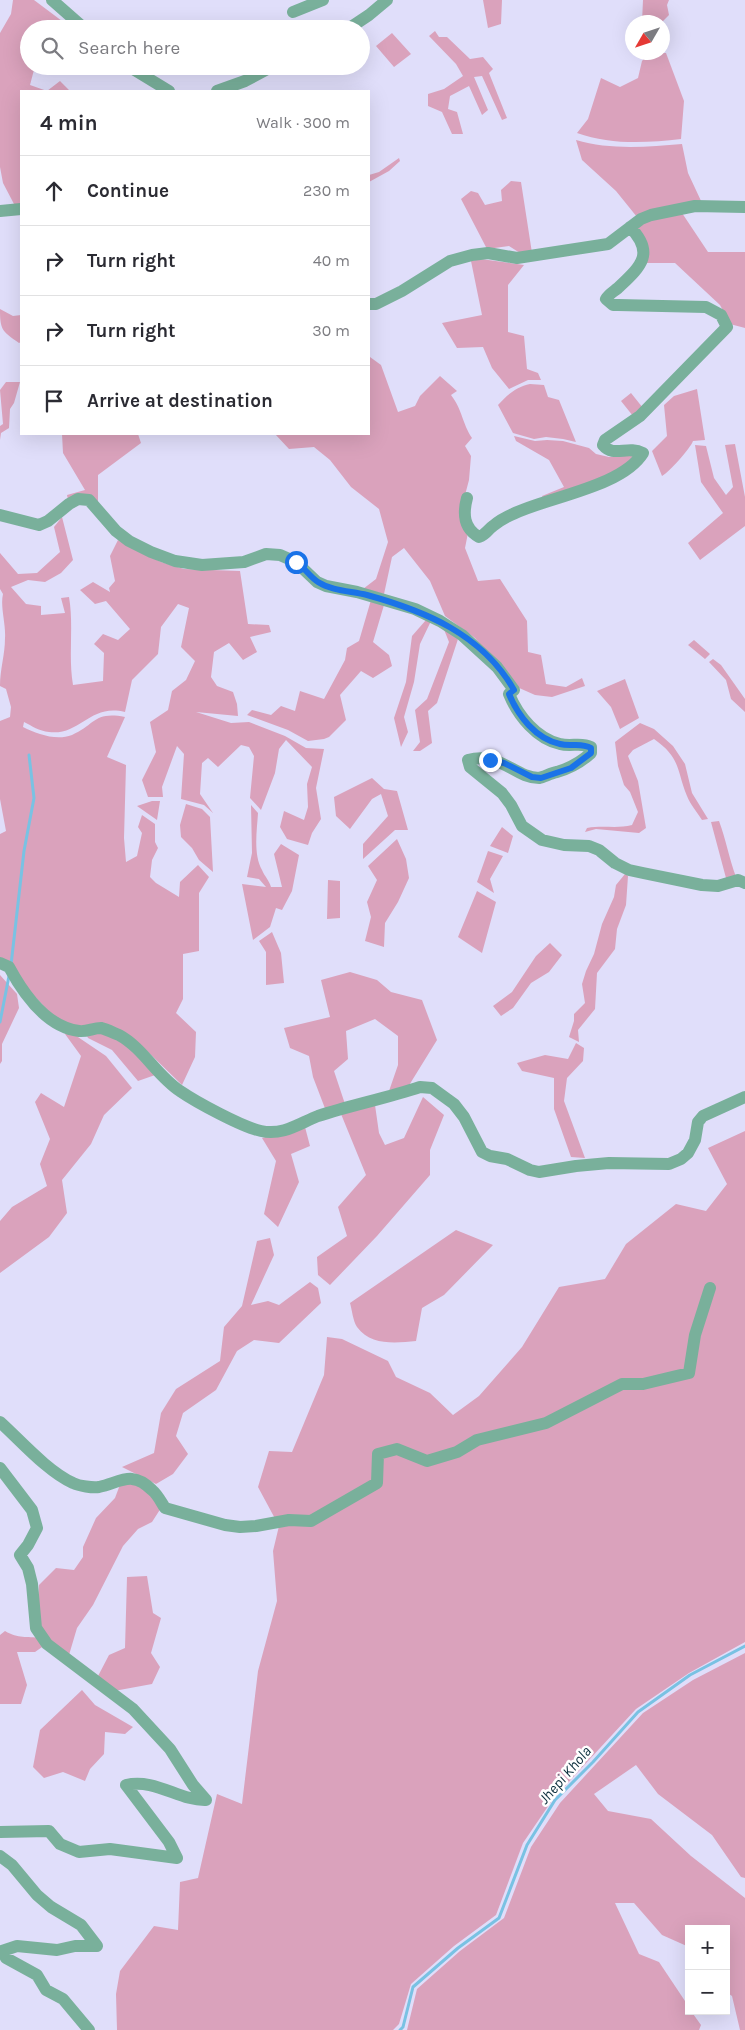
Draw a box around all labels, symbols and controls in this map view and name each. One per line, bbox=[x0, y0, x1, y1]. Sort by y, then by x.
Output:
north arrow bbox=[625, 15, 670, 60]
search box bbox=[20, 20, 370, 75]
icon: search bbox=[38, 34, 66, 62]
text: Search here bbox=[78, 37, 180, 59]
text: 4 min bbox=[40, 111, 98, 135]
text: Walk · 300 m bbox=[256, 113, 350, 132]
icon: ahead bbox=[40, 177, 68, 205]
text: Continue bbox=[87, 180, 169, 202]
text: 230 m bbox=[303, 181, 350, 200]
icon: right bbox=[40, 247, 68, 275]
text: Turn right bbox=[87, 250, 176, 272]
text: 40 m bbox=[313, 251, 350, 270]
icon: right bbox=[40, 317, 68, 345]
text: Turn right bbox=[87, 320, 176, 342]
text: 30 m bbox=[312, 321, 350, 340]
icon: arrive bbox=[40, 387, 68, 415]
text: Arrive at destination bbox=[87, 390, 273, 412]
route start bbox=[285, 551, 308, 574]
route end bbox=[479, 749, 502, 772]
water label: Jhepi Khola bbox=[535, 1742, 595, 1808]
map controls bbox=[685, 1925, 730, 2015]
button: + bbox=[685, 1925, 730, 1970]
button: − bbox=[685, 1970, 730, 2015]

